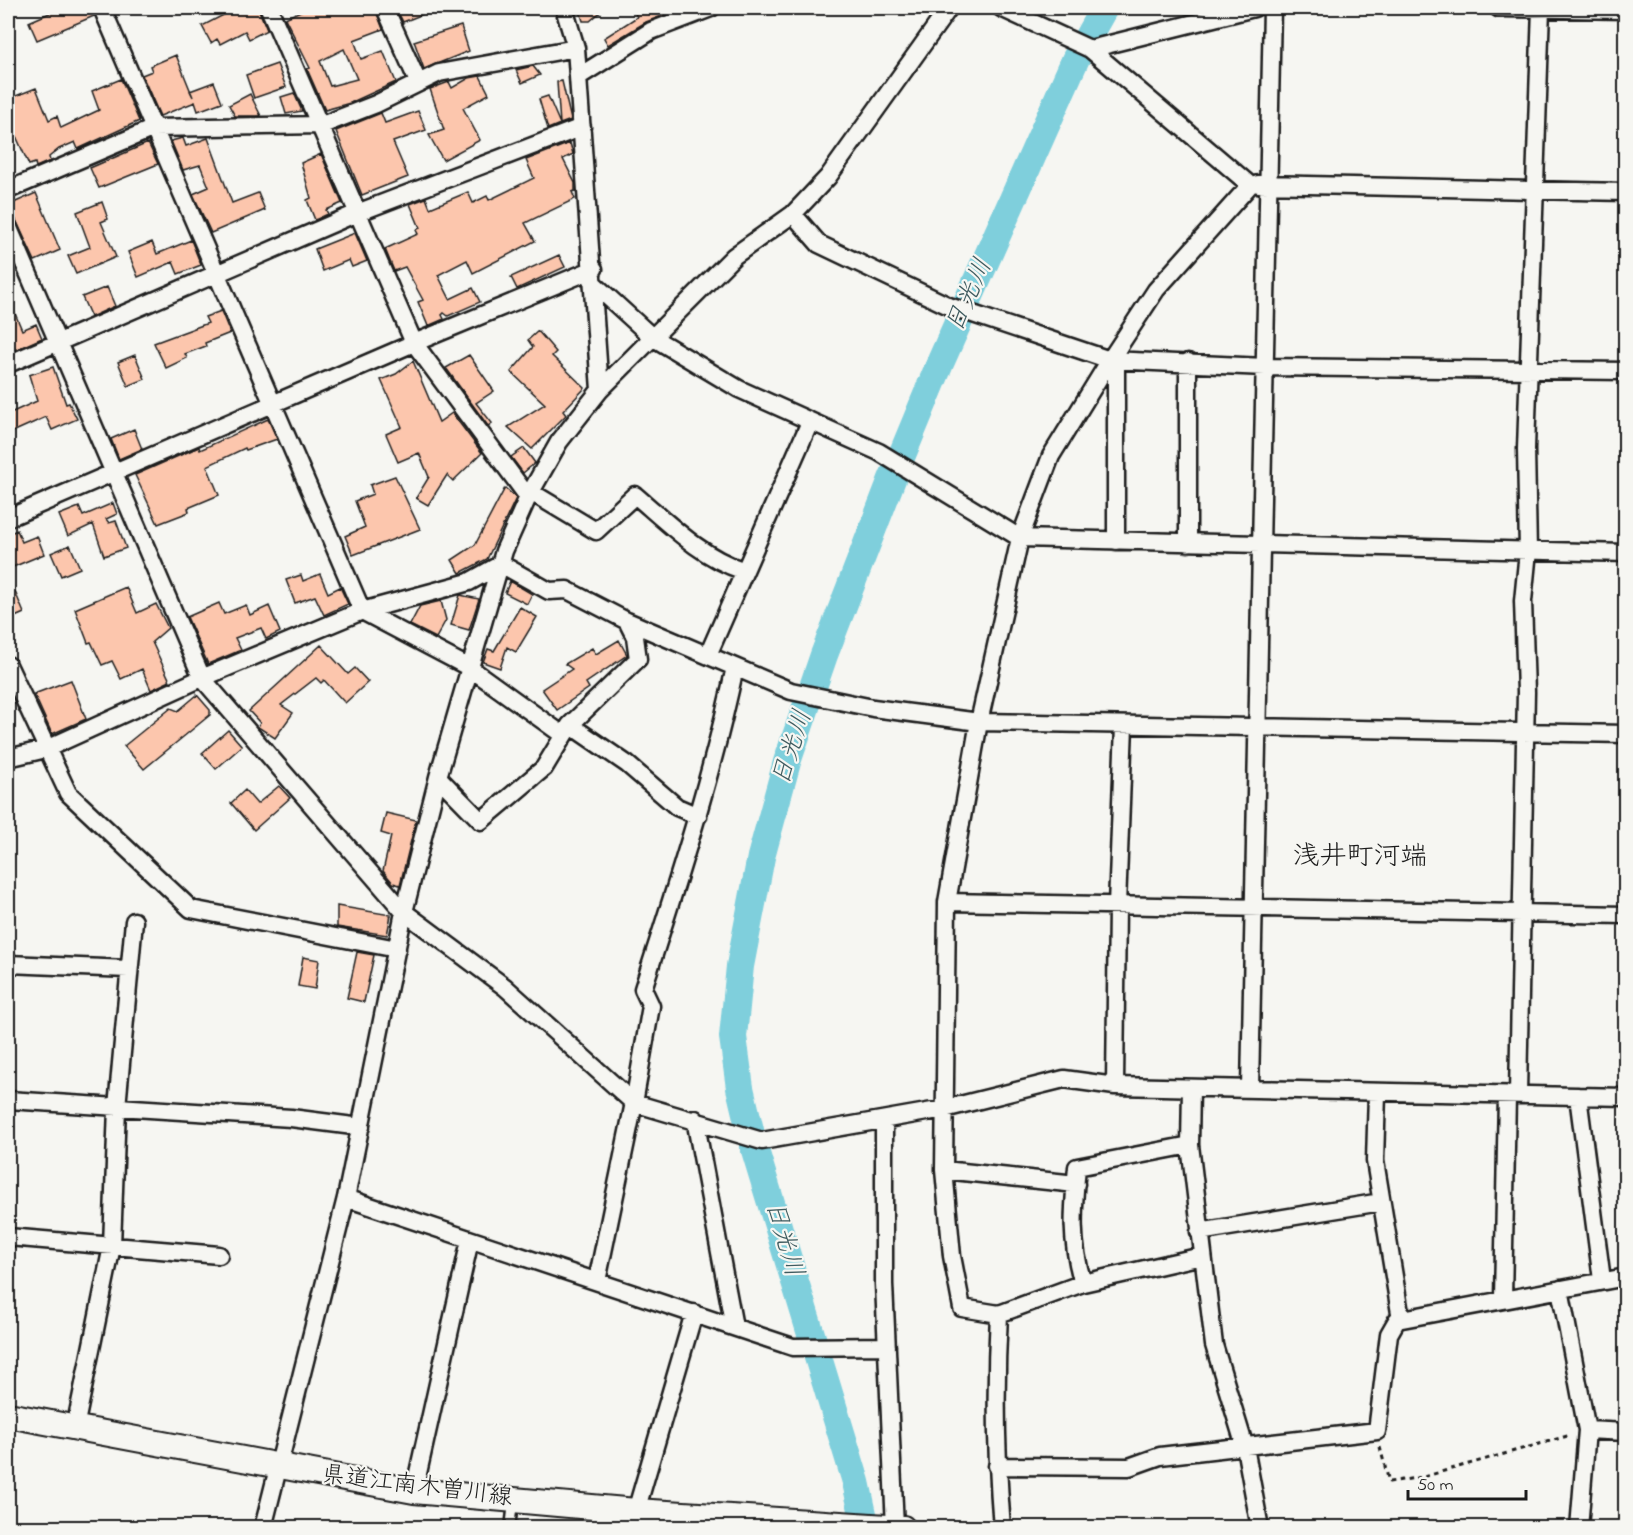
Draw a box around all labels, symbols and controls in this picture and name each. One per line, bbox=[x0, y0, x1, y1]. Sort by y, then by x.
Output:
water label: 日光川 bbox=[937, 253, 1003, 339]
water label: 日光川 bbox=[763, 705, 823, 791]
district label: 浅井町河端 bbox=[1293, 838, 1428, 877]
water label: 日光川 bbox=[754, 1196, 812, 1282]
street label: 県道江南木曽川線 bbox=[320, 1458, 514, 1516]
scale bar bbox=[1408, 1463, 1526, 1501]
text: 50 m bbox=[1417, 1473, 1454, 1499]

